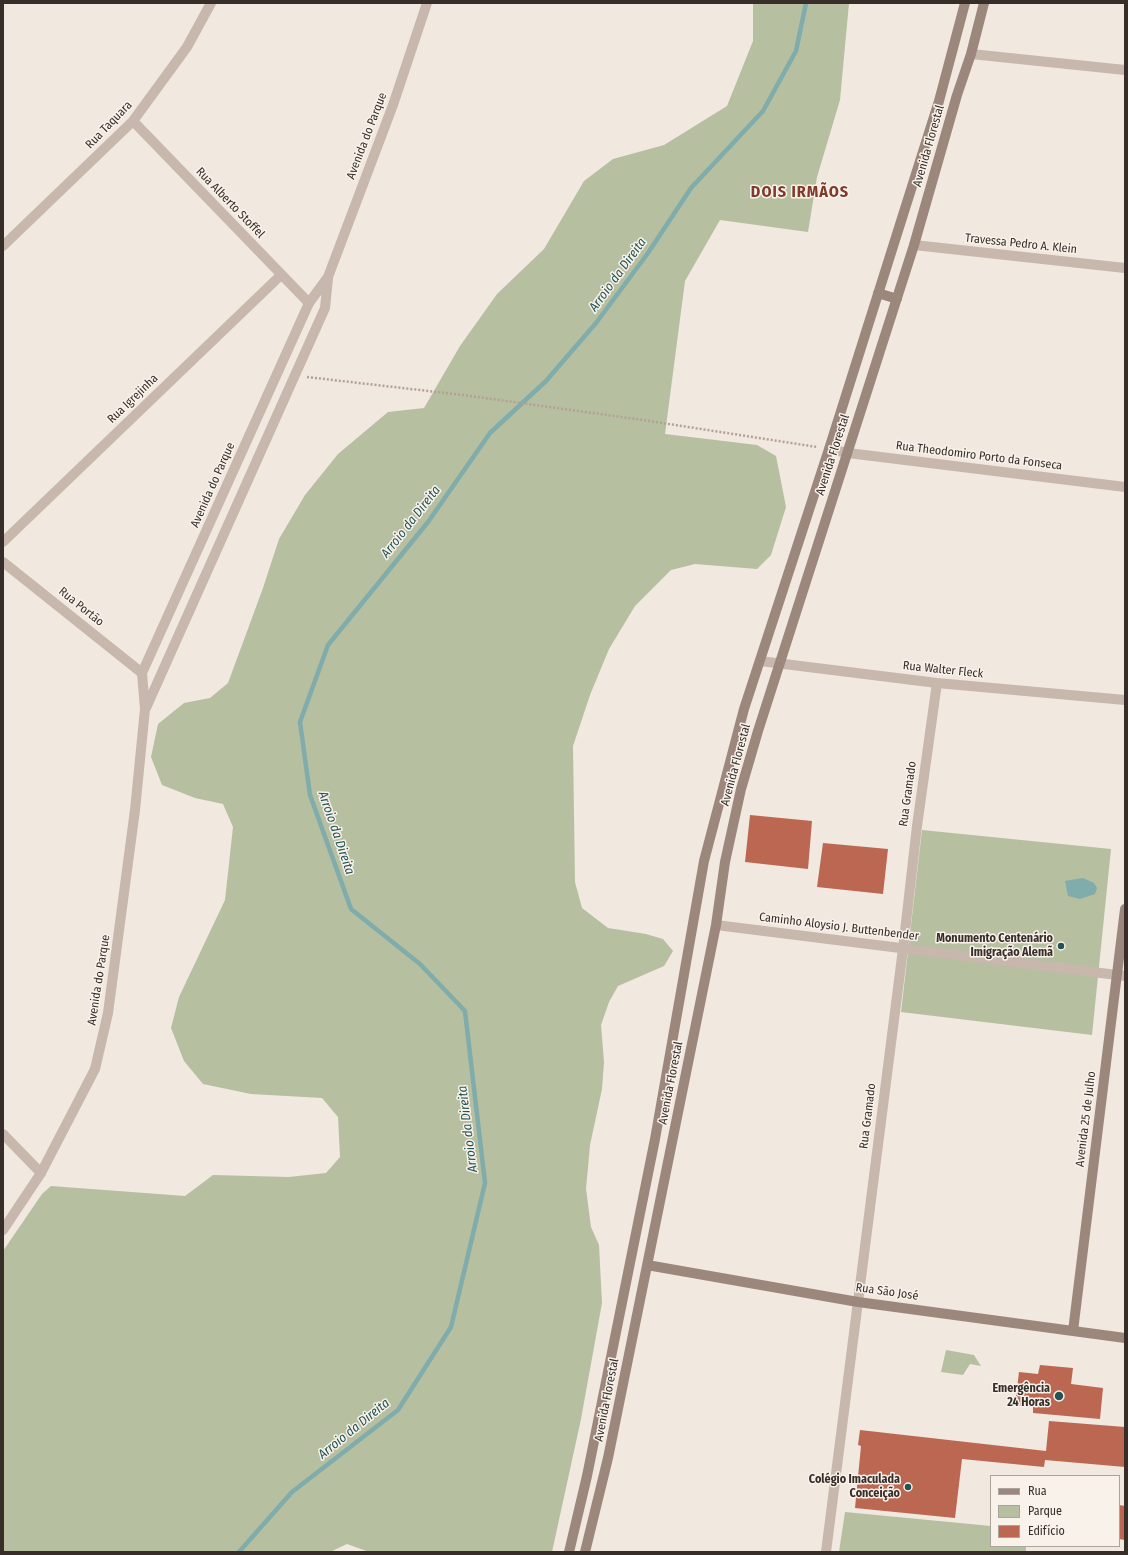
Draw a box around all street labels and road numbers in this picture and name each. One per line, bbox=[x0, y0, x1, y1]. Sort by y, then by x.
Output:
street label: Avenida do Parque bbox=[344, 91, 390, 181]
street label: Rua Taquara bbox=[83, 98, 135, 152]
street label: Avenida Florestal bbox=[910, 104, 948, 188]
street label: Rua Alberto Stoffel bbox=[193, 165, 267, 241]
street label: Travessa Pedro A. Klein bbox=[964, 231, 1078, 257]
street label: Rua Igrejinha bbox=[105, 371, 161, 427]
street label: Avenida Florestal bbox=[813, 413, 853, 497]
street label: Rua Theodomiro Porto da Fonseca bbox=[895, 439, 1063, 473]
street label: Avenida do Parque bbox=[188, 440, 238, 530]
street label: Rua Portão bbox=[55, 584, 107, 630]
street label: Rua Walter Fleck bbox=[902, 659, 984, 681]
street label: Avenida Florestal bbox=[718, 722, 754, 808]
street label: Rua Gramado bbox=[896, 760, 920, 828]
street label: Caminho Aloysio J. Buttenbender bbox=[758, 910, 920, 944]
street label: Avenida do Parque bbox=[85, 934, 113, 1026]
street label: Avenida Florestal bbox=[656, 1040, 686, 1126]
street label: Avenida 25 de Julho bbox=[1073, 1070, 1099, 1168]
street label: Rua Gramado bbox=[857, 1082, 879, 1150]
street label: Rua São José bbox=[855, 1280, 919, 1304]
street label: Avenida Florestal bbox=[592, 1357, 622, 1443]

